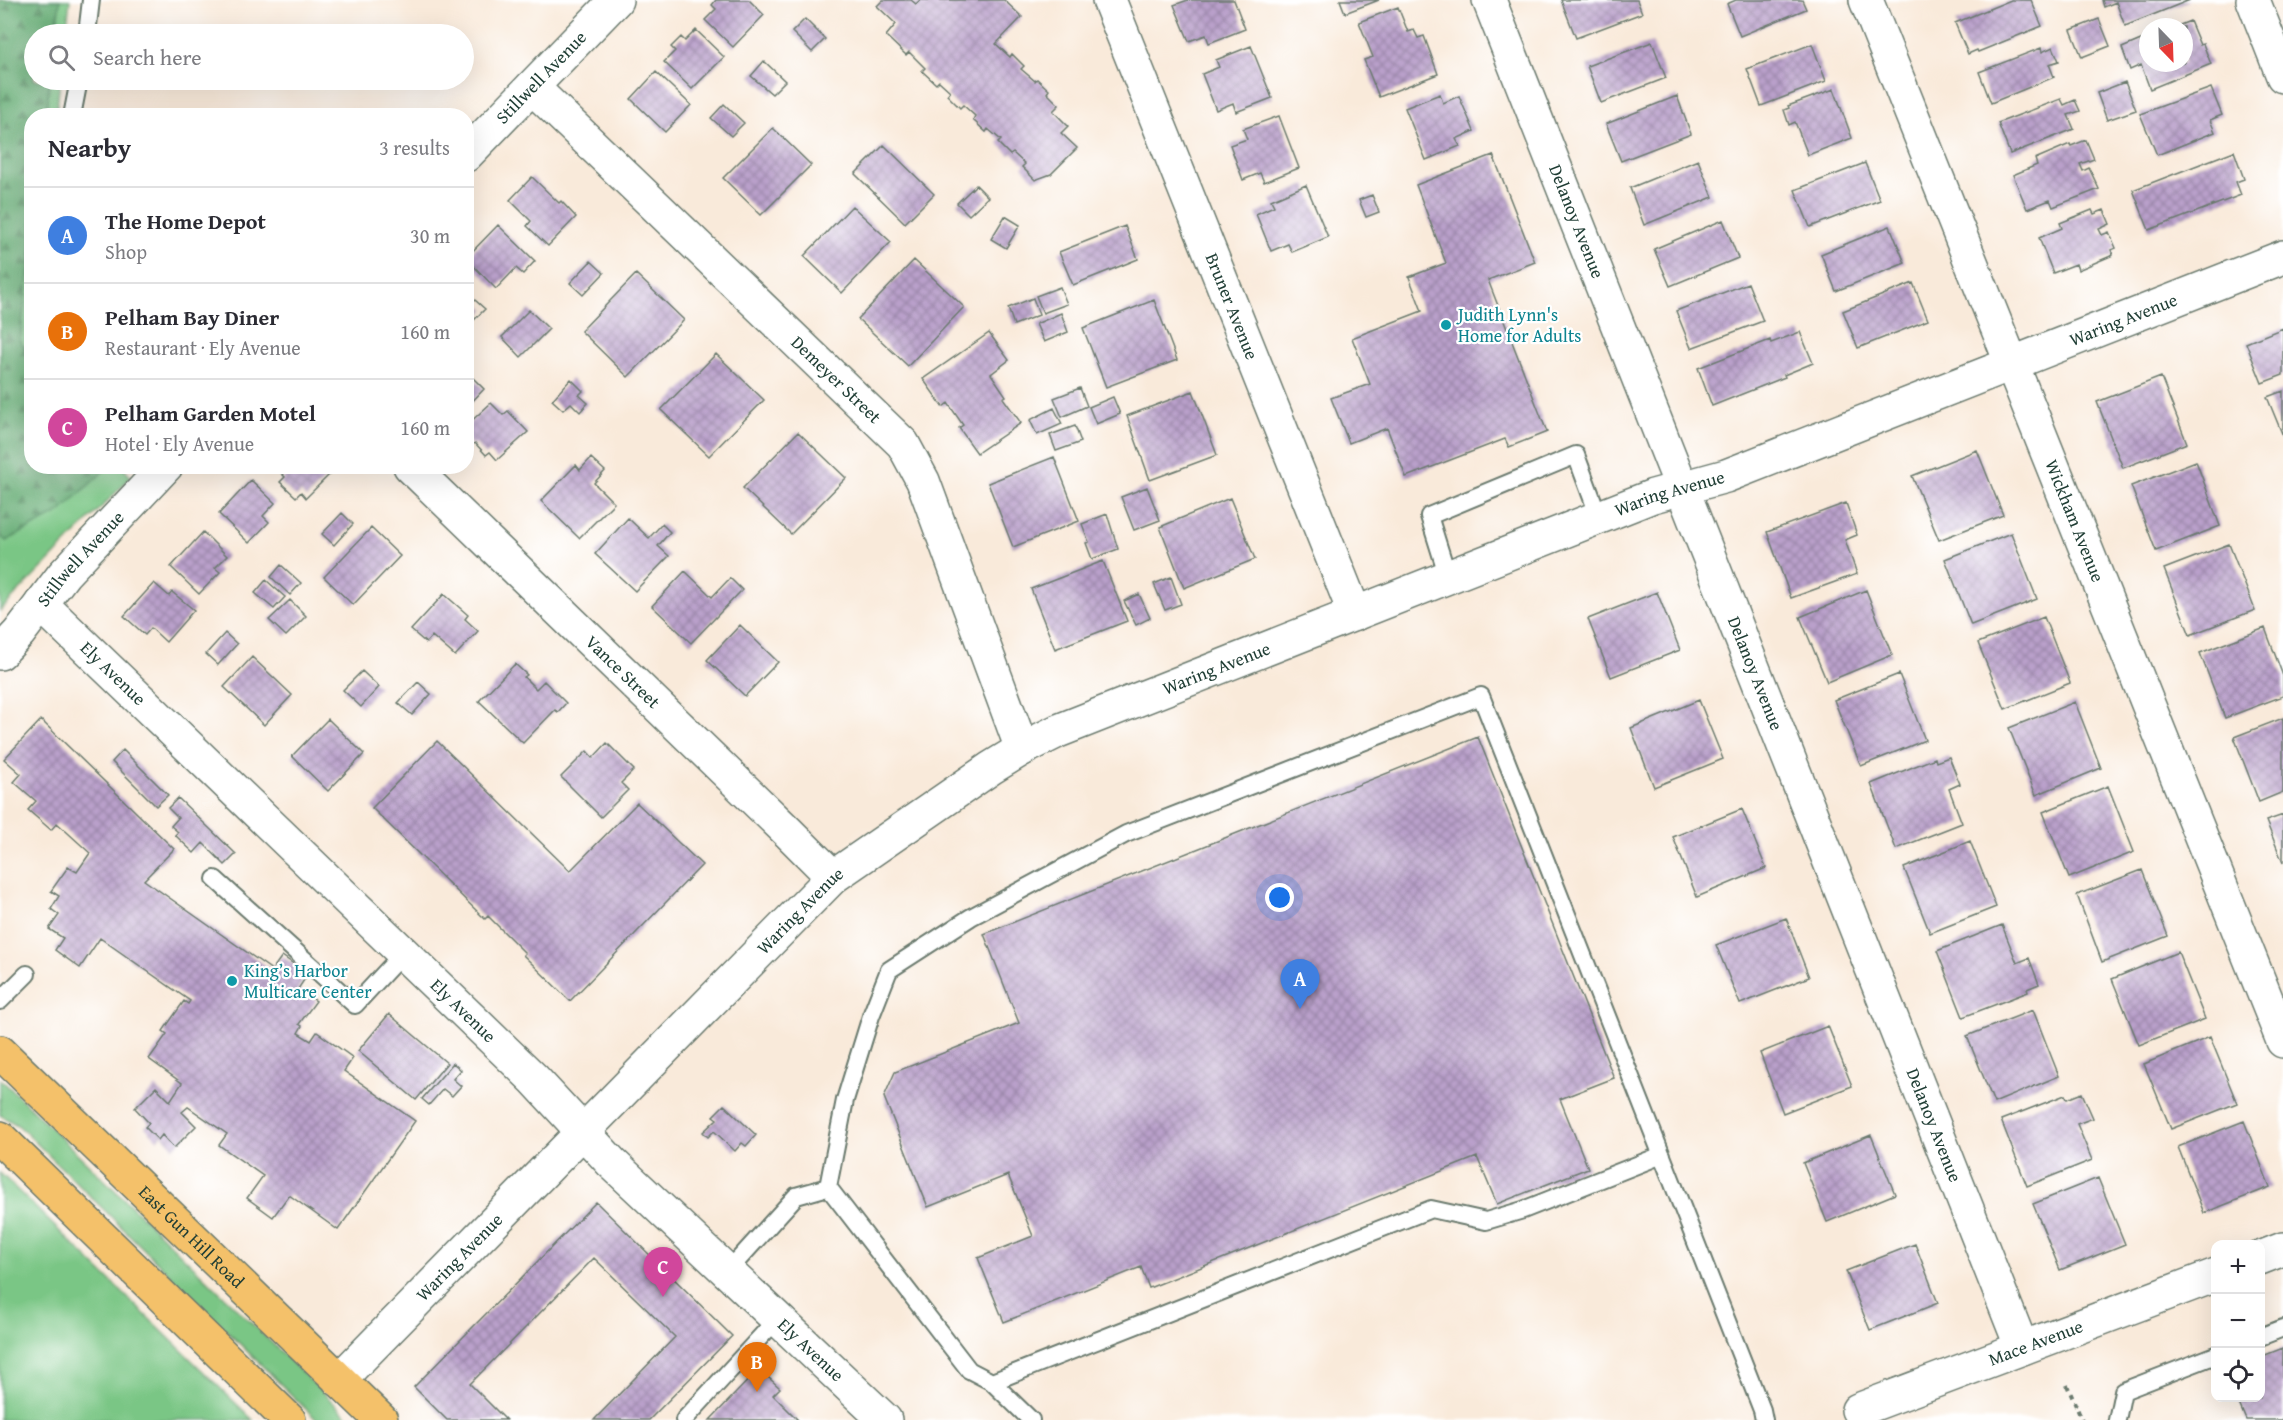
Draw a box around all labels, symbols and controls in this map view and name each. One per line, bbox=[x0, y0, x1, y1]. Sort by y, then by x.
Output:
north arrow bbox=[2139, 18, 2193, 72]
search box bbox=[24, 24, 474, 90]
street label: Stillwell Avenue bbox=[489, 24, 592, 130]
icon: search bbox=[45, 41, 78, 74]
text: Search here bbox=[93, 41, 202, 73]
text: Nearby bbox=[48, 128, 131, 167]
text: 3 results bbox=[379, 133, 450, 162]
street label: Delanoy Avenue bbox=[1542, 160, 1612, 282]
text: The Home Depot bbox=[105, 205, 266, 237]
text: A bbox=[61, 221, 74, 250]
text: 30 m bbox=[410, 221, 450, 250]
text: Shop bbox=[105, 237, 147, 266]
street label: Bruner Avenue bbox=[1199, 249, 1266, 363]
street label: Waring Avenue bbox=[2065, 286, 2181, 353]
text: Pelham Bay Diner bbox=[105, 301, 279, 333]
place label: Judith Lynn's Home for Adults bbox=[1456, 301, 1581, 349]
text: B bbox=[61, 317, 74, 346]
text: 160 m bbox=[400, 317, 450, 346]
marker: Judith Lynn's Home for Adults bbox=[1439, 318, 1453, 332]
street label: Demeyer Street bbox=[785, 329, 888, 430]
text: Restaurant · Ely Avenue bbox=[105, 333, 301, 362]
text: Pelham Garden Motel bbox=[105, 397, 316, 429]
text: C bbox=[62, 413, 73, 442]
text: 160 m bbox=[400, 413, 450, 442]
text: Hotel · Ely Avenue bbox=[105, 429, 254, 458]
street label: Wickham Avenue bbox=[2038, 455, 2112, 586]
street label: Waring Avenue bbox=[1610, 463, 1728, 523]
street label: Stillwell Avenue bbox=[30, 504, 130, 612]
street label: Delanoy Avenue bbox=[1721, 612, 1790, 734]
street label: Vance Street bbox=[579, 629, 667, 715]
street label: Waring Avenue bbox=[1158, 634, 1274, 701]
street label: Ely Avenue bbox=[74, 635, 152, 711]
street label: Waring Avenue bbox=[750, 860, 849, 960]
your location bbox=[1265, 883, 1294, 912]
place label: King’s Harbor Multicare Center bbox=[244, 957, 372, 1005]
pin: A bbox=[1280, 960, 1320, 1009]
street label: Ely Avenue bbox=[424, 972, 502, 1049]
marker: King’s Harbor Multicare Center bbox=[225, 974, 239, 988]
street label: Delanoy Avenue bbox=[1900, 1064, 1969, 1186]
street label: East Gun Hill Road bbox=[133, 1179, 251, 1294]
street label: Waring Avenue bbox=[410, 1207, 509, 1307]
map controls bbox=[2211, 1240, 2265, 1402]
button: + bbox=[2211, 1240, 2265, 1294]
pin: C bbox=[644, 1248, 682, 1297]
button: − bbox=[2211, 1294, 2265, 1348]
street label: Ely Avenue bbox=[772, 1312, 850, 1388]
street label: Mace Avenue bbox=[1985, 1312, 2087, 1373]
pin: B bbox=[738, 1342, 777, 1392]
button: locate bbox=[2211, 1348, 2265, 1402]

